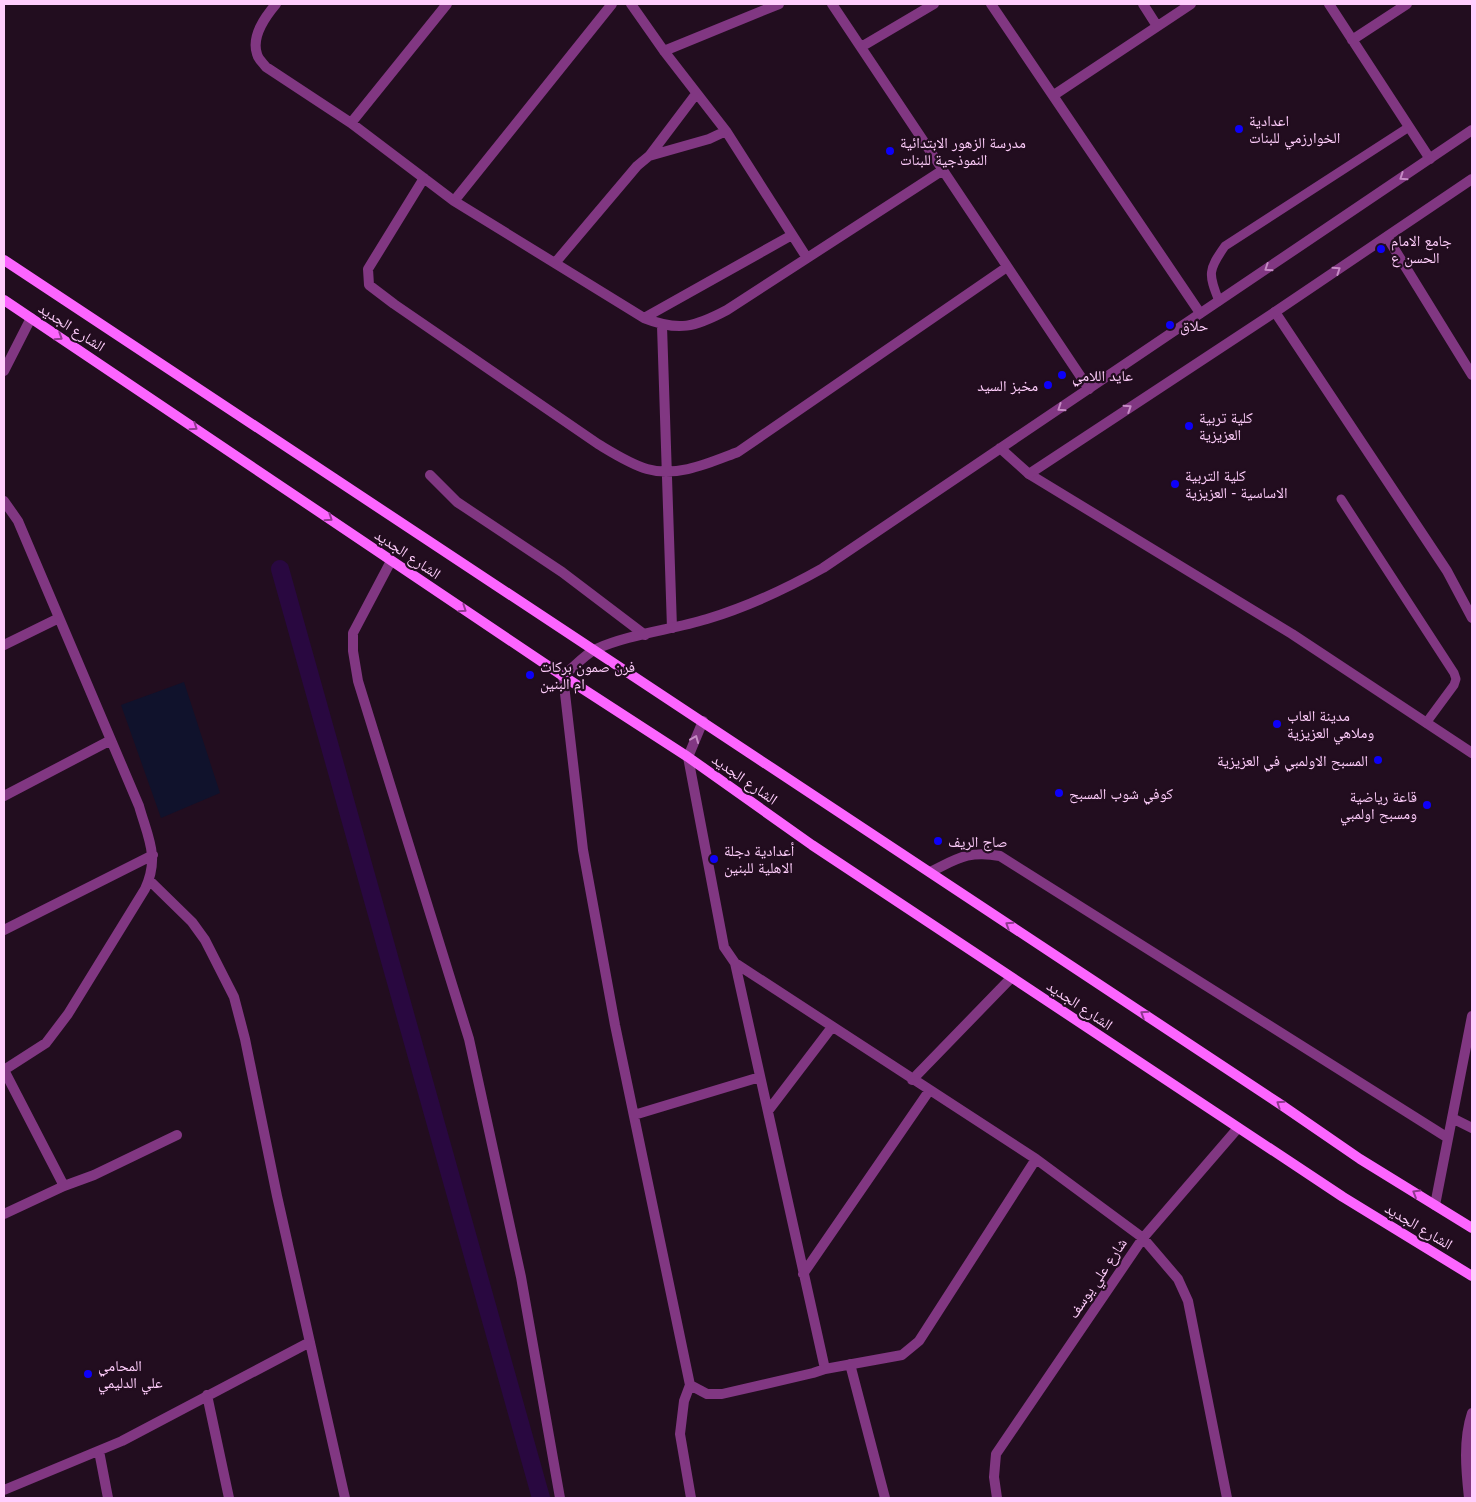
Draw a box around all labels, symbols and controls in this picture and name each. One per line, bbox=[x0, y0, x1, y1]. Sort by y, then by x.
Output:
place label: اعدادية الخوارزمي للبنات bbox=[1249, 112, 1340, 149]
marker: اعدادية الخوارزمي للبنات bbox=[1233, 123, 1245, 135]
place label: مدرسة الزهور الابتدائية النموذجية للبنات bbox=[900, 134, 1026, 169]
marker: مدرسة الزهور الابتدائية النموذجية للبنات bbox=[884, 145, 896, 157]
one-way arrow bbox=[1399, 171, 1409, 180]
place label: جامع الامام الحسن ع bbox=[1391, 232, 1452, 268]
marker: جامع الامام الحسن ع bbox=[1375, 243, 1387, 255]
one-way arrow bbox=[1264, 262, 1274, 271]
one-way arrow bbox=[1331, 267, 1340, 276]
street label: الشارع الجديد bbox=[35, 299, 108, 356]
place label: حلاق bbox=[1180, 317, 1209, 336]
marker: حلاق bbox=[1164, 319, 1176, 331]
one-way arrow bbox=[54, 330, 63, 340]
place label: عايد اللامي bbox=[1072, 367, 1133, 387]
marker: عايد اللامي bbox=[1056, 369, 1068, 381]
place label: مخبز السيد bbox=[977, 377, 1038, 395]
marker: مخبز السيد bbox=[1042, 379, 1054, 391]
one-way arrow bbox=[1057, 402, 1066, 411]
one-way arrow bbox=[1123, 405, 1132, 415]
place label: كلية تربية العزيزية bbox=[1199, 409, 1253, 444]
marker: كلية تربية العزيزية bbox=[1183, 420, 1195, 432]
one-way arrow bbox=[189, 421, 198, 431]
place label: كلية التربية الاساسية - العزيزية bbox=[1185, 467, 1288, 502]
marker: كلية التربية الاساسية - العزيزية bbox=[1169, 478, 1181, 490]
one-way arrow bbox=[323, 512, 332, 522]
street label: الشارع الجديد bbox=[371, 526, 444, 584]
one-way arrow bbox=[458, 603, 467, 612]
place label: فرن صمون بركات ام البنين bbox=[540, 658, 635, 694]
marker: فرن صمون بركات ام البنين bbox=[524, 669, 536, 681]
place label: مدينة العاب وملاهي العزيزية bbox=[1287, 707, 1374, 744]
marker: مدينة العاب وملاهي العزيزية bbox=[1271, 718, 1283, 730]
one-way arrow bbox=[689, 735, 700, 744]
street label: الشارع الجديد bbox=[708, 750, 781, 809]
place label: المسبح الاولمبي في العزيزية bbox=[1217, 752, 1368, 772]
marker: المسبح الاولمبي في العزيزية bbox=[1372, 754, 1384, 766]
place label: كوفي شوب المسبح bbox=[1069, 785, 1173, 805]
marker: كوفي شوب المسبح bbox=[1053, 787, 1065, 799]
place label: قاعة رياضية ومسبح اولمبي bbox=[1340, 788, 1417, 825]
marker: قاعة رياضية ومسبح اولمبي bbox=[1421, 799, 1433, 811]
place label: صاج الريف bbox=[948, 833, 1008, 852]
marker: صاج الريف bbox=[932, 835, 944, 847]
place label: أعدادية دجلة الاهلية للبنين bbox=[724, 842, 794, 878]
marker: أعدادية دجلة الاهلية للبنين bbox=[708, 853, 720, 865]
one-way arrow bbox=[1005, 922, 1014, 931]
street label: الشارع الجديد bbox=[1043, 977, 1116, 1035]
one-way arrow bbox=[1141, 1011, 1150, 1021]
one-way arrow bbox=[1276, 1101, 1286, 1110]
one-way arrow bbox=[1412, 1190, 1421, 1200]
street label: الشارع الجديد bbox=[1381, 1199, 1456, 1254]
street label: شارع علي يوسف bbox=[1064, 1235, 1133, 1323]
place label: المحامي علي الدليمي bbox=[98, 1357, 163, 1394]
marker: المحامي علي الدليمي bbox=[82, 1368, 94, 1380]

